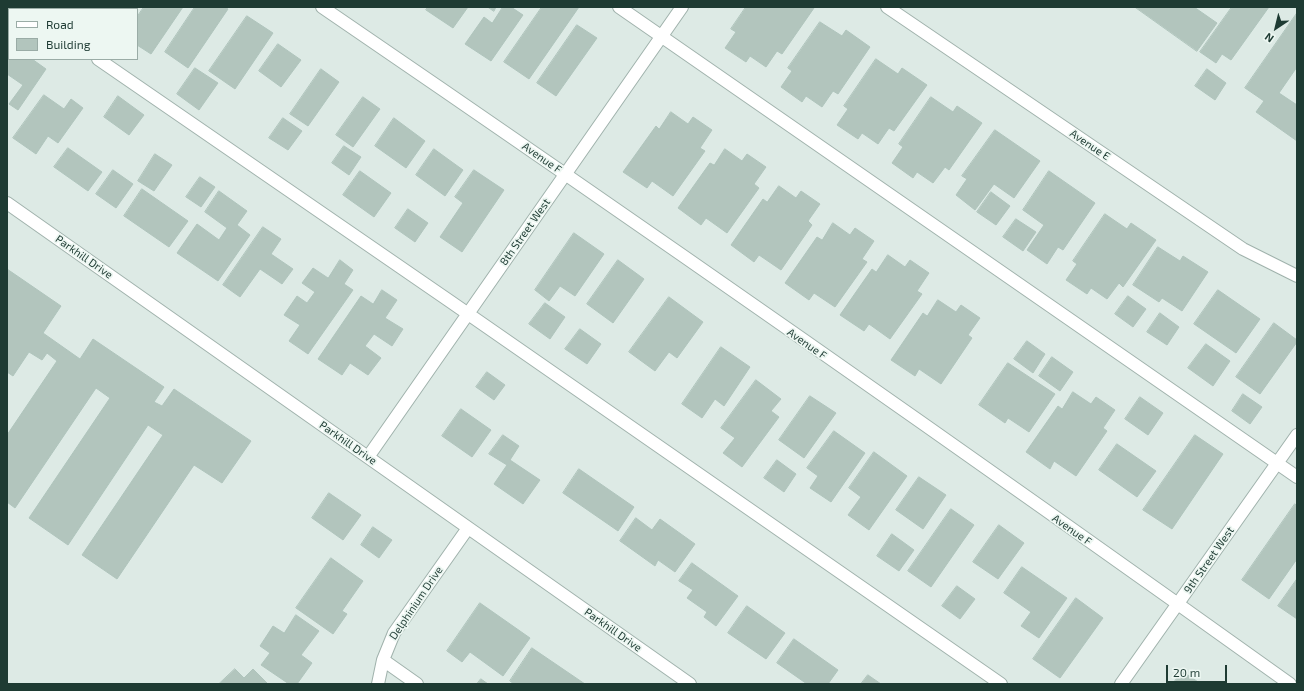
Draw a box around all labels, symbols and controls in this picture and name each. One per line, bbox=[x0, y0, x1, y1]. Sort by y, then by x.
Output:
legend bbox=[8, 8, 138, 60]
north arrow bbox=[1256, 8, 1296, 48]
text: Road bbox=[46, 17, 74, 31]
text: N bbox=[1262, 31, 1276, 46]
text: Building bbox=[46, 37, 90, 51]
street label: Avenue E bbox=[1067, 127, 1113, 163]
street label: Avenue F bbox=[520, 140, 564, 176]
street label: 8th Street West bbox=[497, 196, 553, 268]
street label: Parkhill Drive bbox=[53, 232, 115, 282]
street label: Avenue F bbox=[785, 326, 829, 362]
street label: Parkhill Drive bbox=[317, 418, 379, 468]
street label: Avenue F bbox=[1050, 512, 1094, 548]
street label: 9th Street West bbox=[1181, 524, 1237, 596]
street label: Delphinium Drive bbox=[387, 564, 445, 642]
street label: Parkhill Drive bbox=[582, 605, 644, 655]
scale bar bbox=[1168, 657, 1229, 683]
text: 20 m bbox=[1173, 665, 1200, 679]

